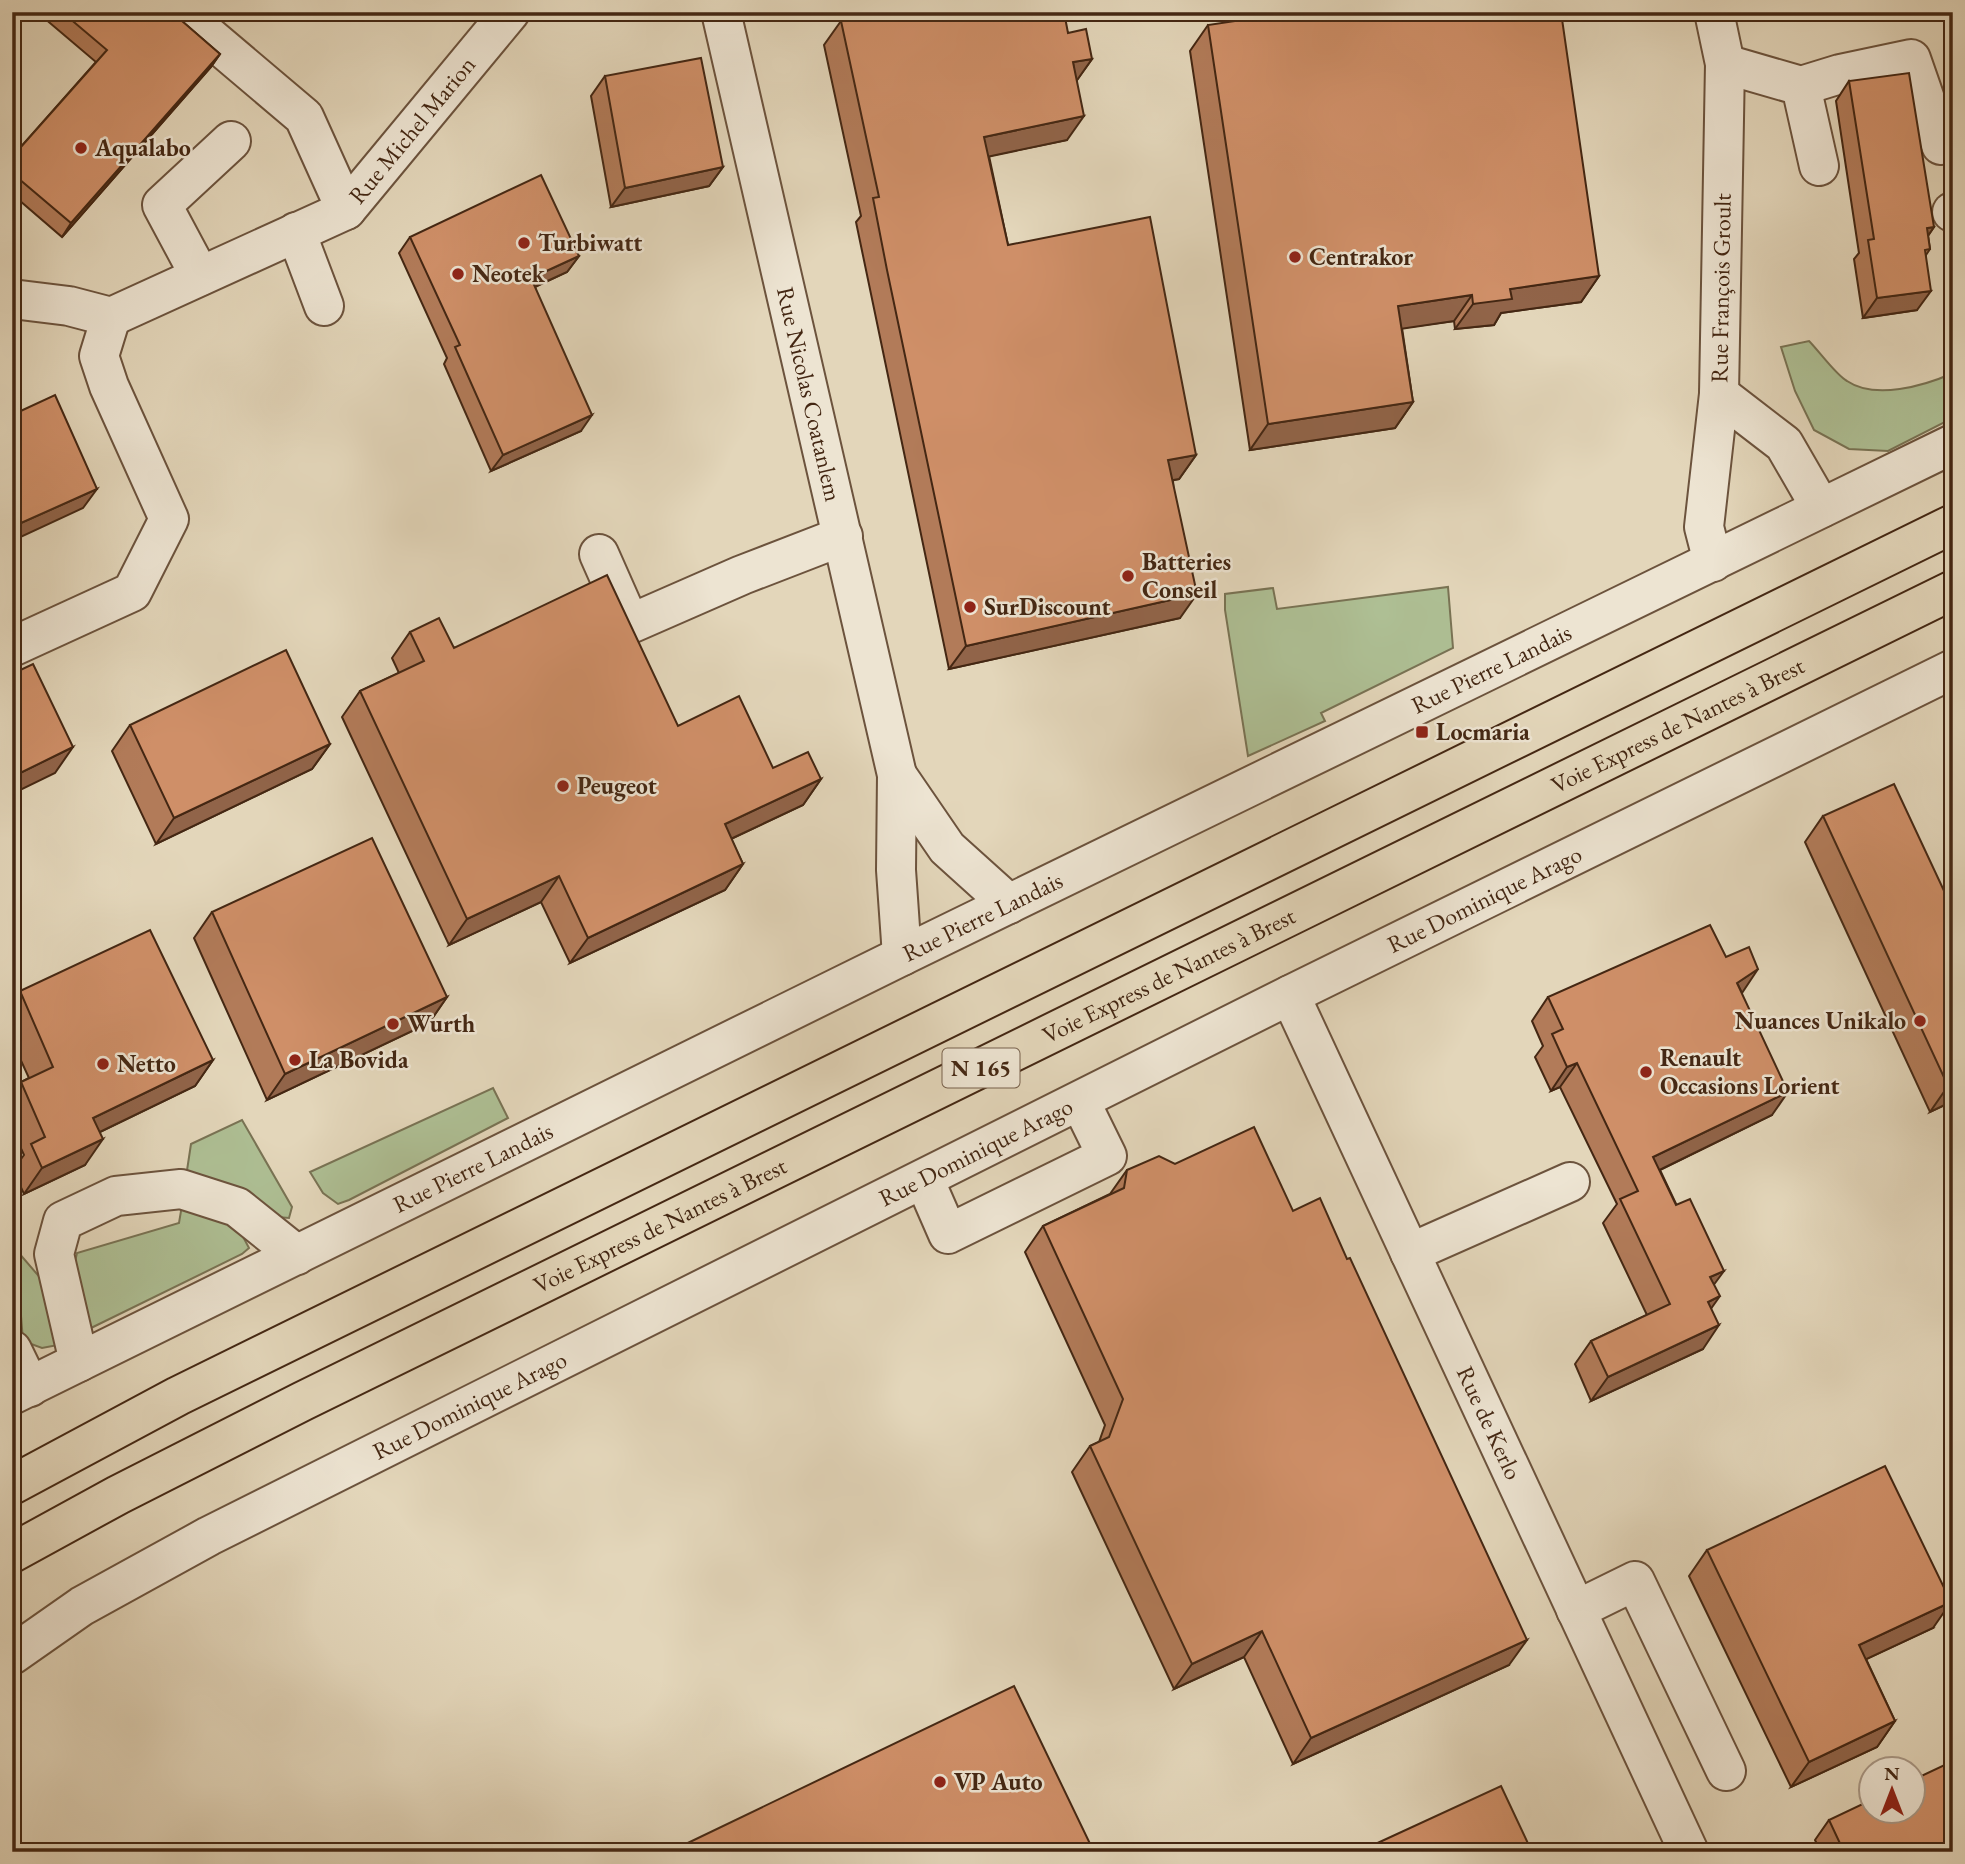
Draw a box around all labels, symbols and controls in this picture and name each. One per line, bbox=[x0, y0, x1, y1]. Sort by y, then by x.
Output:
street label: Rue Michel Marion bbox=[342, 49, 482, 210]
place label: Aqualabo bbox=[94, 132, 191, 164]
marker: Aqualabo bbox=[73, 140, 89, 156]
street label: Rue François Groult bbox=[1703, 192, 1738, 383]
place label: Turbiwatt bbox=[538, 227, 642, 258]
marker: Turbiwatt bbox=[516, 235, 532, 251]
place label: Centrakor bbox=[1309, 241, 1413, 272]
marker: Centrakor bbox=[1287, 249, 1303, 265]
place label: Neotek bbox=[472, 258, 546, 289]
marker: Neotek bbox=[450, 266, 466, 282]
street label: Rue Nicolas Coatanlem bbox=[770, 284, 849, 504]
place label: Batteries Conseil bbox=[1142, 546, 1231, 605]
marker: Batteries Conseil bbox=[1120, 568, 1136, 584]
place label: SurDiscount bbox=[984, 591, 1110, 622]
marker: SurDiscount bbox=[962, 599, 978, 615]
street label: Rue Pierre Landais bbox=[1406, 616, 1576, 721]
street label: Voie Express de Nantes à Brest bbox=[1546, 649, 1809, 800]
place label: Locmaria bbox=[1436, 716, 1530, 747]
marker: Locmaria bbox=[1414, 724, 1430, 740]
place label: Peugeot bbox=[577, 770, 657, 802]
marker: Peugeot bbox=[555, 778, 571, 794]
street label: Rue Dominique Arago bbox=[1382, 838, 1587, 960]
street label: Rue Pierre Landais bbox=[897, 864, 1068, 968]
street label: Voie Express de Nantes à Brest bbox=[1037, 900, 1301, 1050]
place label: Nuances Unikalo bbox=[1735, 1005, 1906, 1036]
place label: Wurth bbox=[407, 1008, 476, 1039]
marker: Nuances Unikalo bbox=[1912, 1013, 1928, 1029]
marker: Wurth bbox=[385, 1016, 401, 1032]
place label: Renault Occasions Lorient bbox=[1660, 1042, 1839, 1101]
place label: La Bovida bbox=[309, 1044, 409, 1075]
place label: Netto bbox=[117, 1048, 176, 1079]
road number: N 165 bbox=[942, 1049, 1020, 1088]
marker: La Bovida bbox=[287, 1052, 303, 1068]
marker: Netto bbox=[95, 1056, 111, 1072]
marker: Renault Occasions Lorient bbox=[1638, 1064, 1654, 1080]
street label: Rue Dominique Arago bbox=[873, 1090, 1078, 1213]
street label: Rue Pierre Landais bbox=[388, 1115, 558, 1220]
street label: Voie Express de Nantes à Brest bbox=[528, 1150, 792, 1300]
street label: Rue Dominique Arago bbox=[367, 1343, 572, 1467]
street label: Rue de Kerlo bbox=[1450, 1361, 1529, 1485]
north arrow bbox=[1856, 1756, 1926, 1826]
text: N bbox=[1884, 1761, 1900, 1786]
place label: VP Auto bbox=[954, 1766, 1042, 1797]
marker: VP Auto bbox=[932, 1774, 948, 1790]

